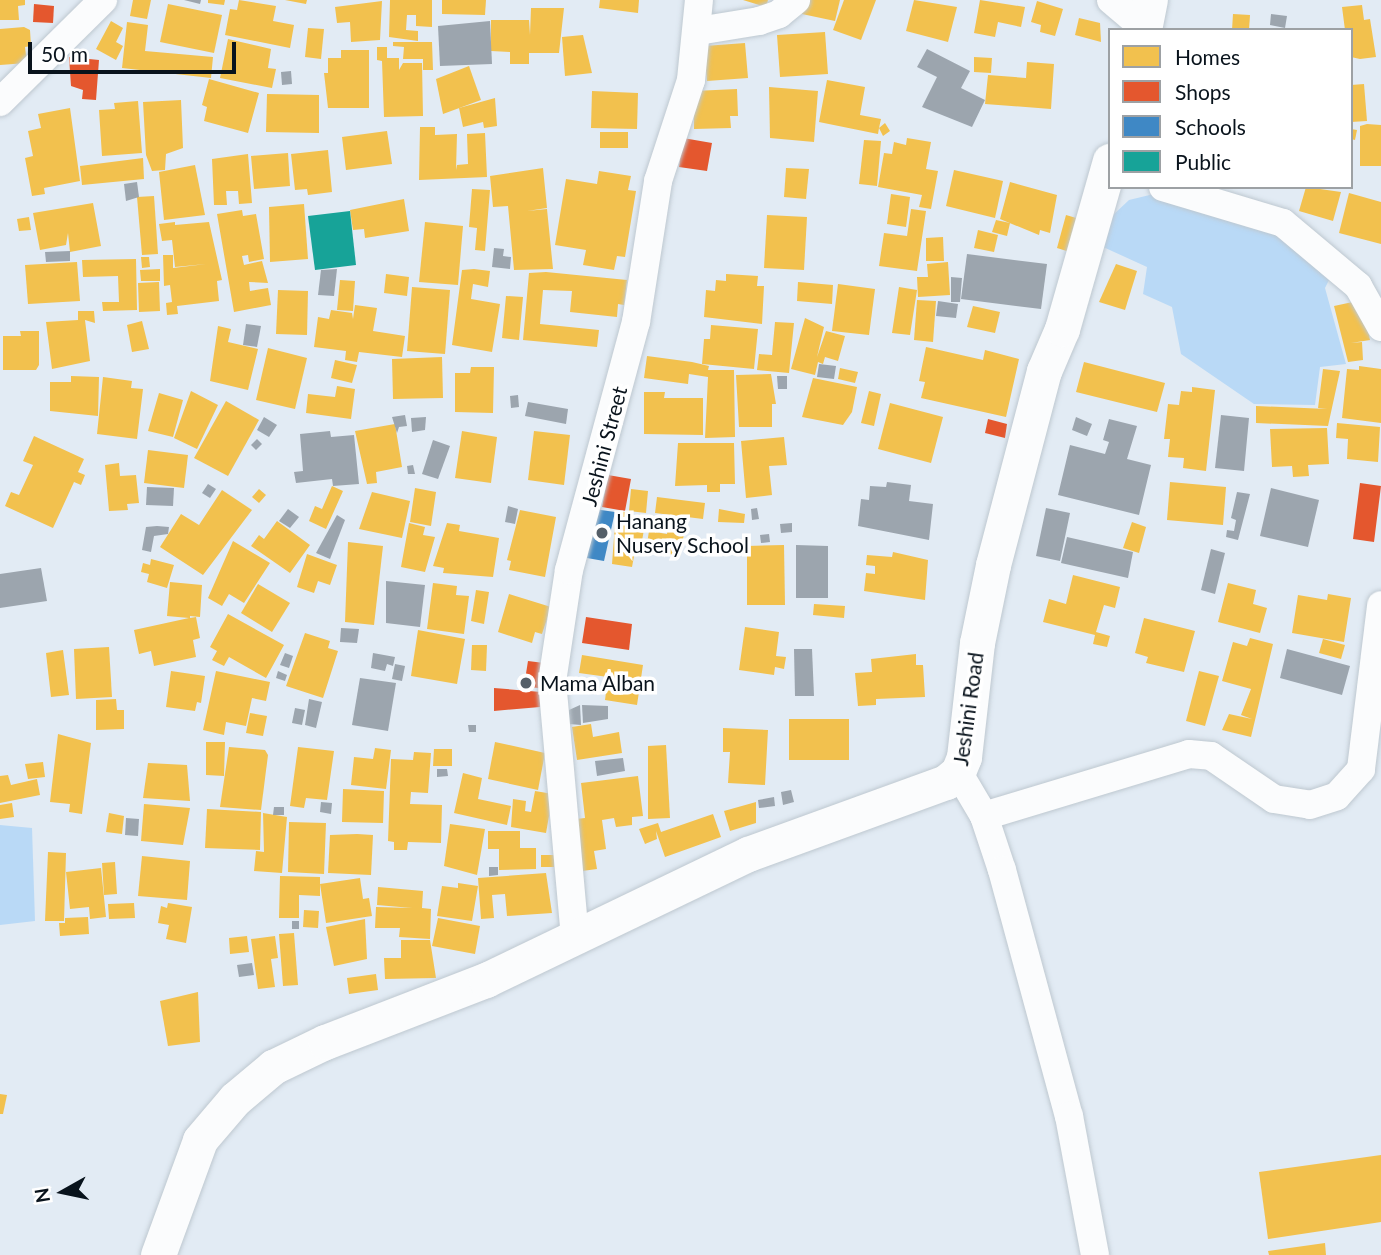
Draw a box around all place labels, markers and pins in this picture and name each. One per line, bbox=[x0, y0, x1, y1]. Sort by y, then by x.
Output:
place label: Hanang Nusery School bbox=[616, 508, 749, 558]
marker: Hanang Nusery School bbox=[594, 525, 610, 541]
place label: Mama Alban bbox=[540, 670, 656, 696]
marker: Mama Alban bbox=[518, 675, 534, 691]

